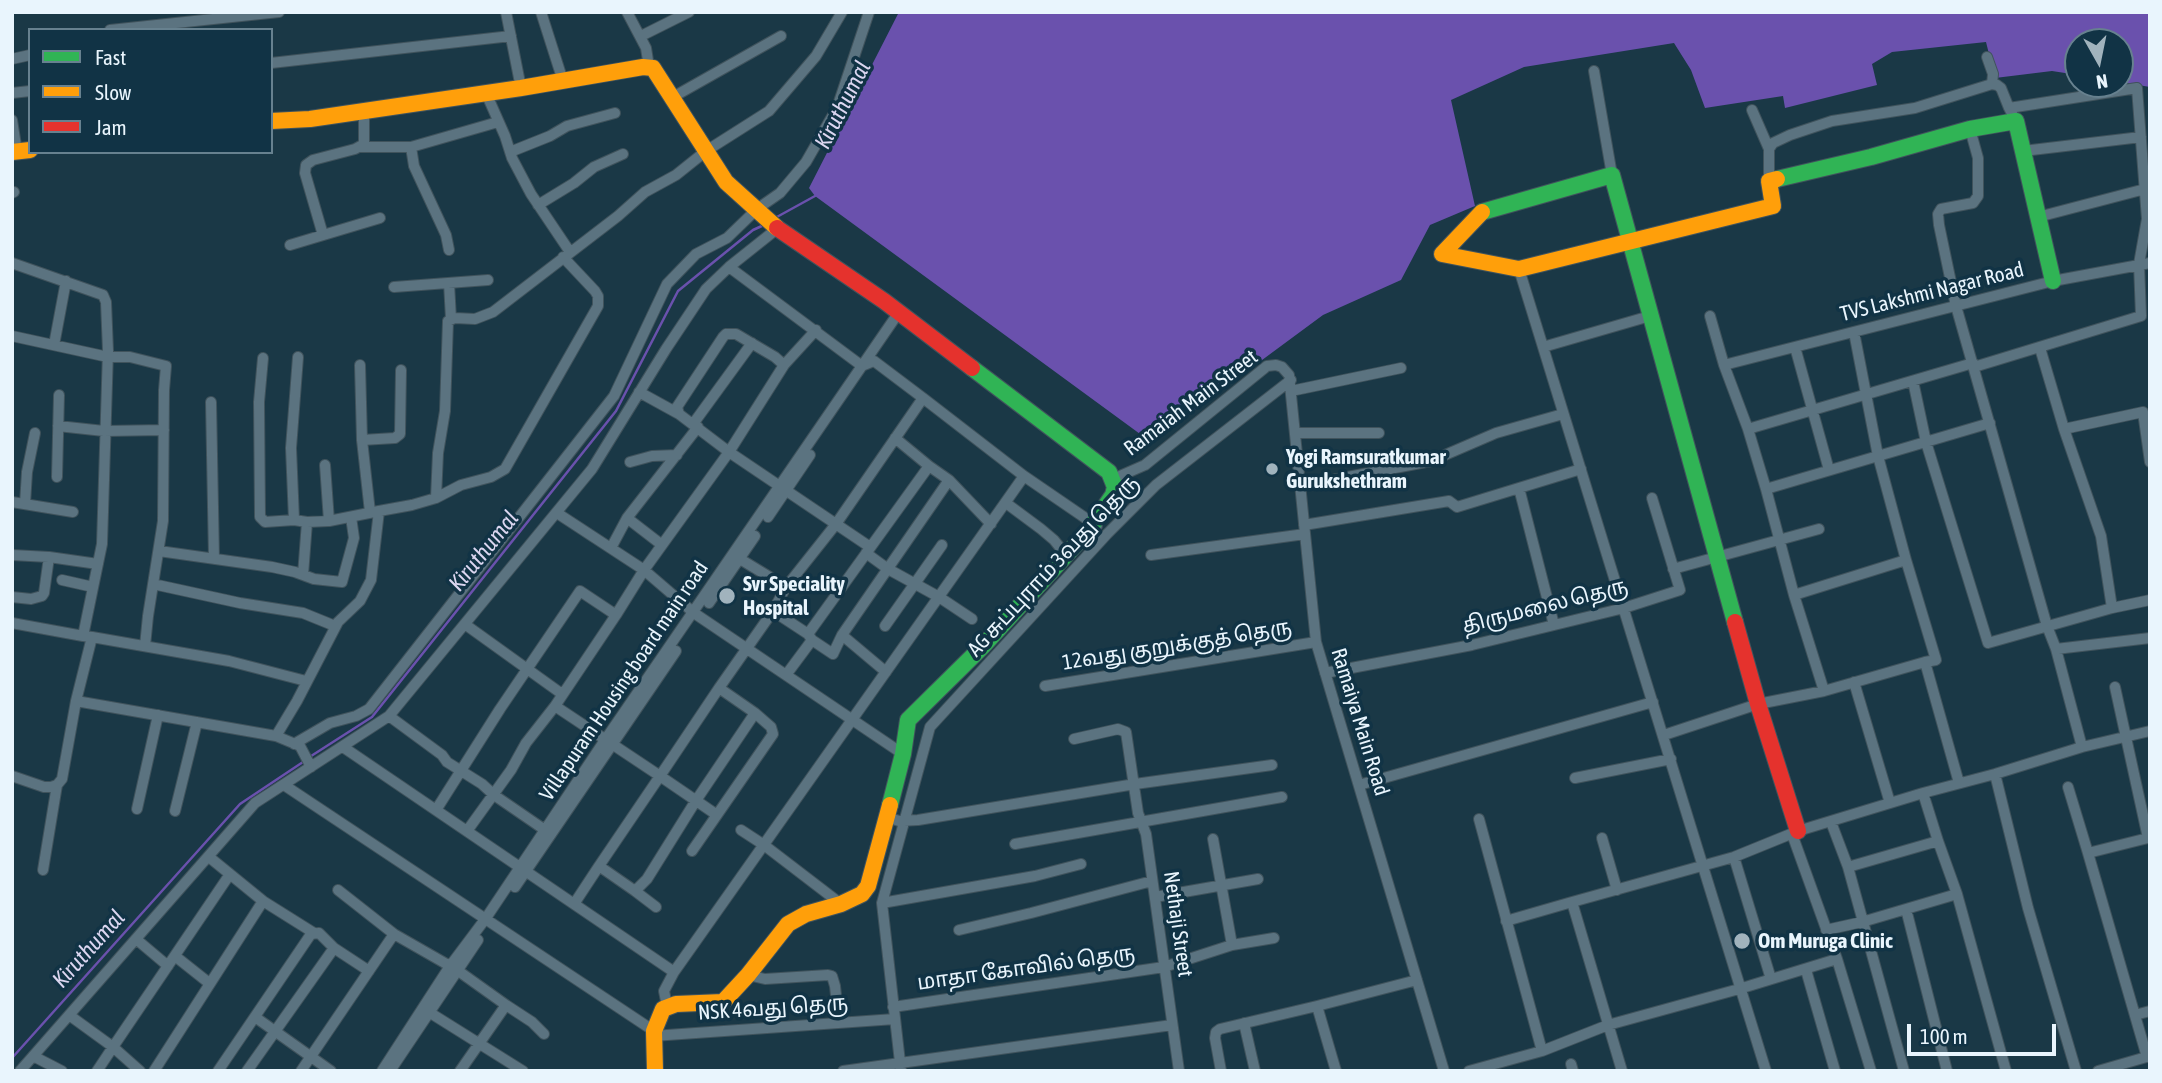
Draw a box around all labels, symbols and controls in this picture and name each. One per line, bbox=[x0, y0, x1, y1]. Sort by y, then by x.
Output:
legend bbox=[28, 28, 273, 154]
north arrow bbox=[2064, 28, 2134, 98]
text: Fast bbox=[95, 45, 126, 69]
water label: Kiruthumal bbox=[809, 56, 877, 154]
text: N bbox=[2095, 70, 2109, 94]
text: Slow bbox=[95, 80, 131, 104]
text: Jam bbox=[95, 115, 127, 139]
street label: TVS Lakshmi Nagar Road bbox=[1838, 257, 2026, 327]
street label: Ramaiah Main Street bbox=[1119, 345, 1263, 461]
place label: Yogi Ramsuratkumar Gurukshethram bbox=[1286, 444, 1446, 494]
marker: Yogi Ramsuratkumar Gurukshethram bbox=[1264, 461, 1280, 477]
street label: AG சுப்புராம் 3வது தெரு bbox=[962, 470, 1144, 662]
water label: Kiruthumal bbox=[443, 505, 525, 597]
street label: Villapuram Housing board main road bbox=[534, 556, 714, 806]
place label: Svr Speciality Hospital bbox=[743, 571, 845, 621]
street label: திருமலை தெரு bbox=[1460, 573, 1630, 639]
marker: Svr Speciality Hospital bbox=[717, 586, 737, 606]
street label: 12வது குறுக்குத் தெரு bbox=[1061, 614, 1293, 676]
street label: Ramaiya Main Road bbox=[1326, 645, 1394, 799]
street label: Nethaji Street bbox=[1158, 869, 1198, 979]
water label: Kiruthumal bbox=[47, 904, 131, 994]
place label: Om Muruga Clinic bbox=[1758, 928, 1893, 954]
marker: Om Muruga Clinic bbox=[1732, 931, 1752, 951]
street label: மாதா கோவில் தெரு bbox=[916, 940, 1136, 996]
street label: NSK 4வது தெரு bbox=[697, 990, 849, 1026]
scale bar bbox=[1910, 1010, 2059, 1054]
text: 100 m bbox=[1920, 1024, 1968, 1048]

